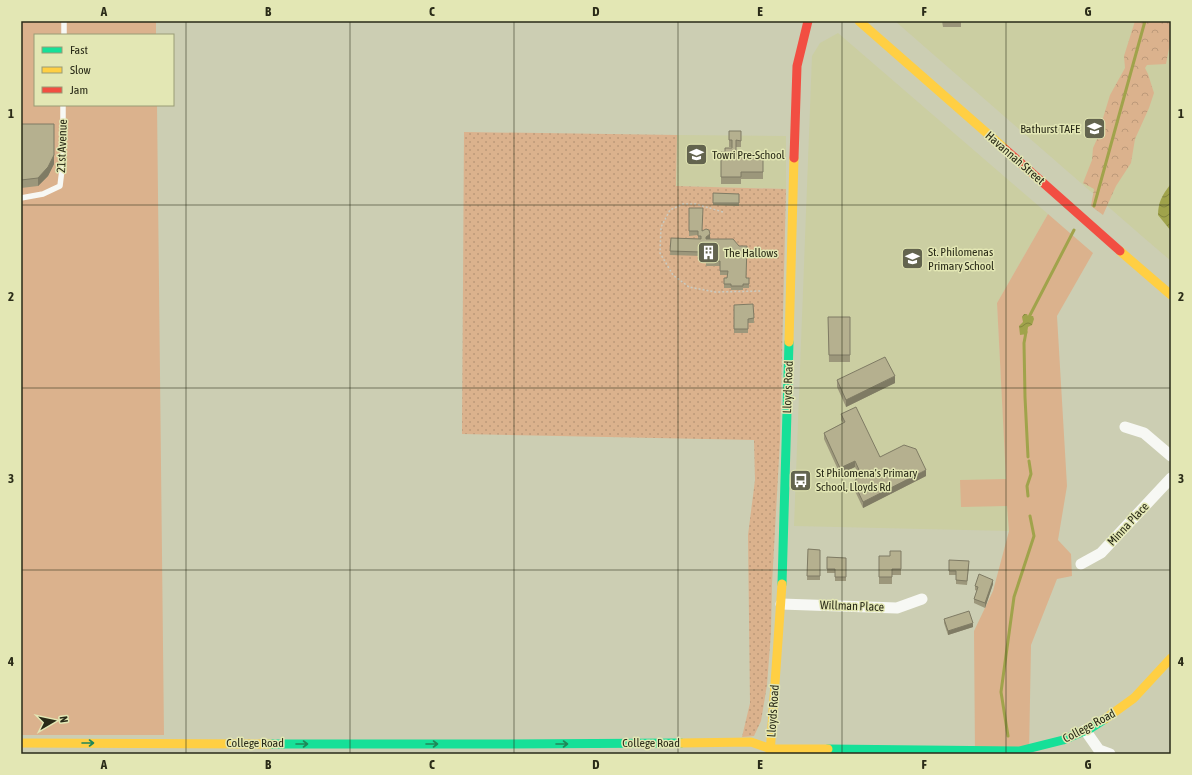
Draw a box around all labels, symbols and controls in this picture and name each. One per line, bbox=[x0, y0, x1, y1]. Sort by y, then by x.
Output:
text: A bbox=[100, 4, 108, 19]
text: B bbox=[265, 4, 272, 19]
text: C bbox=[429, 4, 435, 19]
text: D bbox=[592, 4, 600, 19]
text: E bbox=[757, 4, 763, 19]
text: F bbox=[921, 4, 927, 19]
text: G bbox=[1085, 4, 1092, 19]
legend bbox=[34, 34, 174, 106]
text: Fast bbox=[70, 43, 88, 57]
text: Slow bbox=[70, 63, 91, 77]
text: Jam bbox=[70, 83, 88, 97]
text: 1 bbox=[8, 106, 14, 121]
text: 1 bbox=[1178, 106, 1184, 121]
school or university icon: Bathurst TAFE bbox=[1082, 116, 1108, 142]
street label: 21st Avenue bbox=[54, 119, 70, 173]
place label: Bathurst TAFE bbox=[1020, 122, 1080, 136]
street label: Havannah Street bbox=[982, 128, 1048, 188]
school or university icon: Towri Pre-School bbox=[684, 142, 710, 168]
place label: Towri Pre-School bbox=[712, 148, 786, 162]
building icon: The Hallows bbox=[696, 240, 722, 266]
place label: St. Philomenas Primary School bbox=[928, 245, 995, 273]
place label: The Hallows bbox=[724, 246, 778, 260]
school or university icon: St. Philomenas Primary School bbox=[900, 246, 926, 272]
text: 2 bbox=[8, 289, 14, 304]
text: 2 bbox=[1178, 289, 1184, 304]
street label: Lloyds Road bbox=[780, 361, 796, 413]
place label: St Philomena's Primary School, Lloyds Rd bbox=[816, 466, 918, 494]
bus stop icon: St Philomena's Primary School, Lloyds Rd bbox=[788, 467, 814, 493]
text: 3 bbox=[8, 471, 14, 486]
text: 3 bbox=[1178, 471, 1184, 486]
street label: Minna Place bbox=[1104, 499, 1152, 549]
street label: Willman Place bbox=[820, 598, 884, 614]
text: 4 bbox=[7, 654, 14, 669]
text: 4 bbox=[1177, 654, 1184, 669]
street label: Lloyds Road bbox=[764, 684, 782, 738]
north arrow bbox=[34, 701, 74, 741]
street label: College Road bbox=[1060, 706, 1118, 746]
text: N bbox=[57, 715, 70, 724]
street label: College Road bbox=[226, 736, 284, 750]
street label: College Road bbox=[622, 736, 680, 750]
one-way arrow bbox=[81, 739, 94, 747]
one-way arrow bbox=[295, 740, 308, 748]
one-way arrow bbox=[425, 740, 438, 748]
one-way arrow bbox=[555, 740, 568, 748]
text: A bbox=[100, 757, 108, 772]
text: B bbox=[265, 757, 272, 772]
text: C bbox=[429, 757, 435, 772]
text: D bbox=[592, 757, 600, 772]
text: E bbox=[757, 757, 763, 772]
text: F bbox=[921, 757, 927, 772]
text: G bbox=[1085, 757, 1092, 772]

